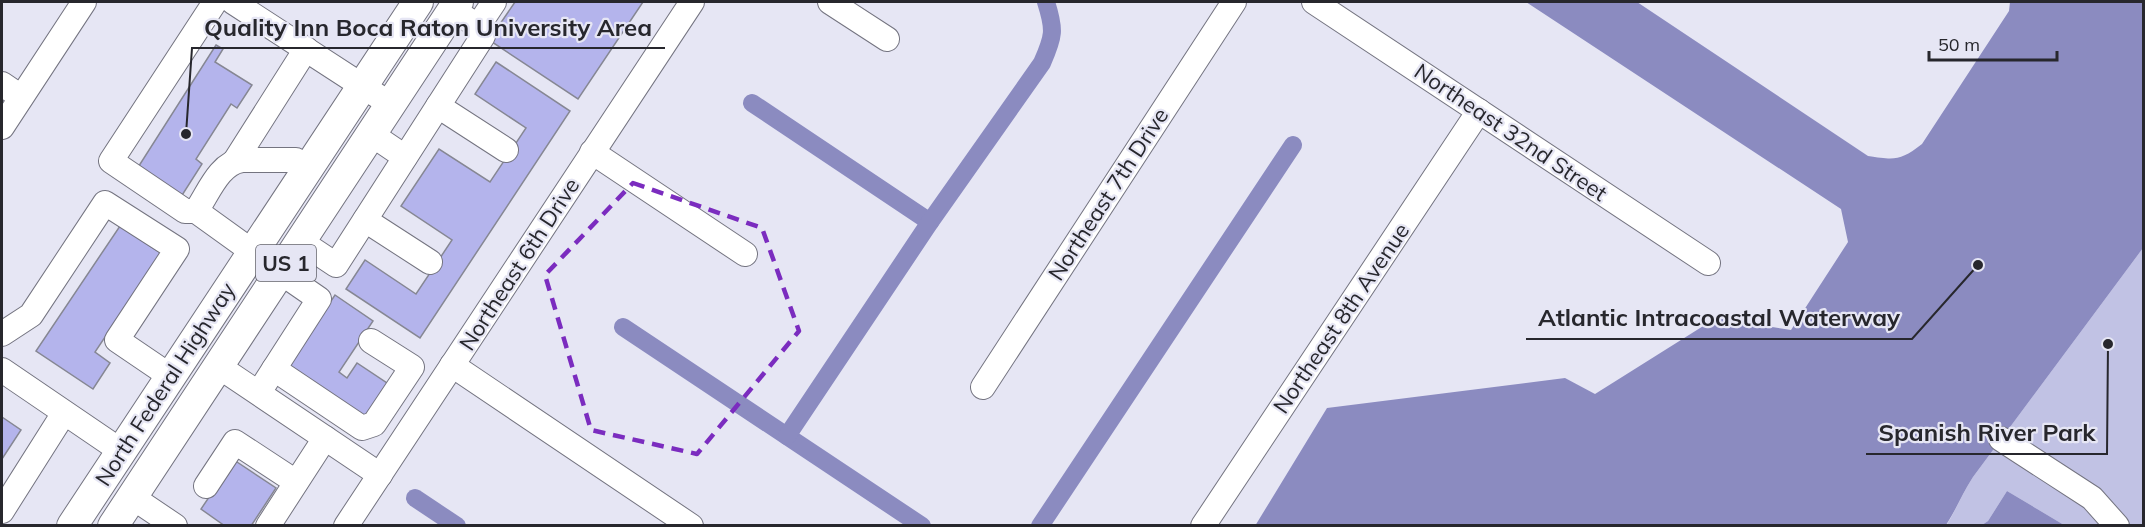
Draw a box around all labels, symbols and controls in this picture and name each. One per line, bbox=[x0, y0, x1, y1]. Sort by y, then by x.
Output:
callout: Quality Inn Boca Raton University Area bbox=[192, 6, 665, 48]
text: Quality Inn Boca Raton University Area bbox=[204, 12, 652, 42]
scale bar bbox=[1929, 24, 2056, 62]
text: 50 m bbox=[1938, 33, 1980, 56]
street label: Northeast 32nd Street bbox=[1409, 57, 1613, 207]
street label: Northeast 7th Drive bbox=[1042, 102, 1174, 286]
street label: Northeast 6th Drive bbox=[453, 172, 585, 356]
street label: Northeast 8th Avenue bbox=[1267, 217, 1415, 419]
road number: US 1 bbox=[256, 245, 316, 281]
street label: North Federal Highway bbox=[89, 277, 241, 491]
callout: Atlantic Intracoastal Waterway bbox=[1526, 297, 1912, 339]
text: Atlantic Intracoastal Waterway bbox=[1538, 302, 1901, 332]
callout: Spanish River Park bbox=[1866, 412, 2107, 454]
text: Spanish River Park bbox=[1878, 417, 2096, 447]

